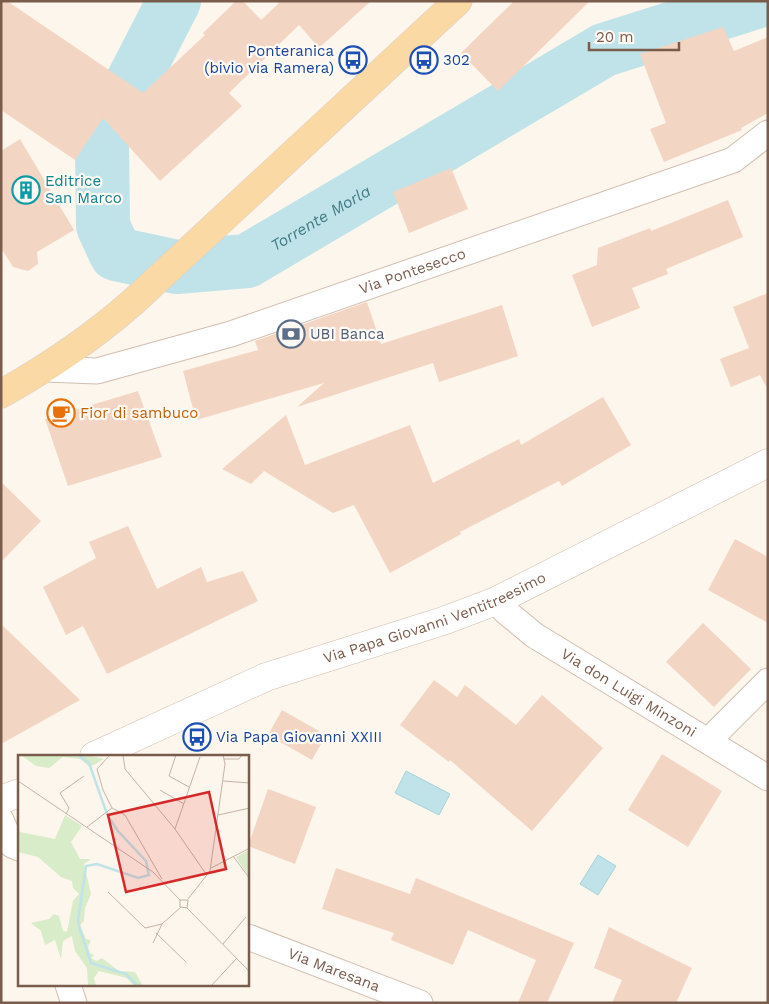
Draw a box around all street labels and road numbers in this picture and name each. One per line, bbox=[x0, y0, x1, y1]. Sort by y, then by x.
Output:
street label: Via Pontesecco bbox=[357, 244, 468, 298]
street label: Via Papa Giovanni Ventitreesimo bbox=[321, 568, 549, 667]
street label: Via don Luigi Minzoni bbox=[558, 645, 700, 741]
street label: Via Maresana bbox=[285, 944, 383, 996]

